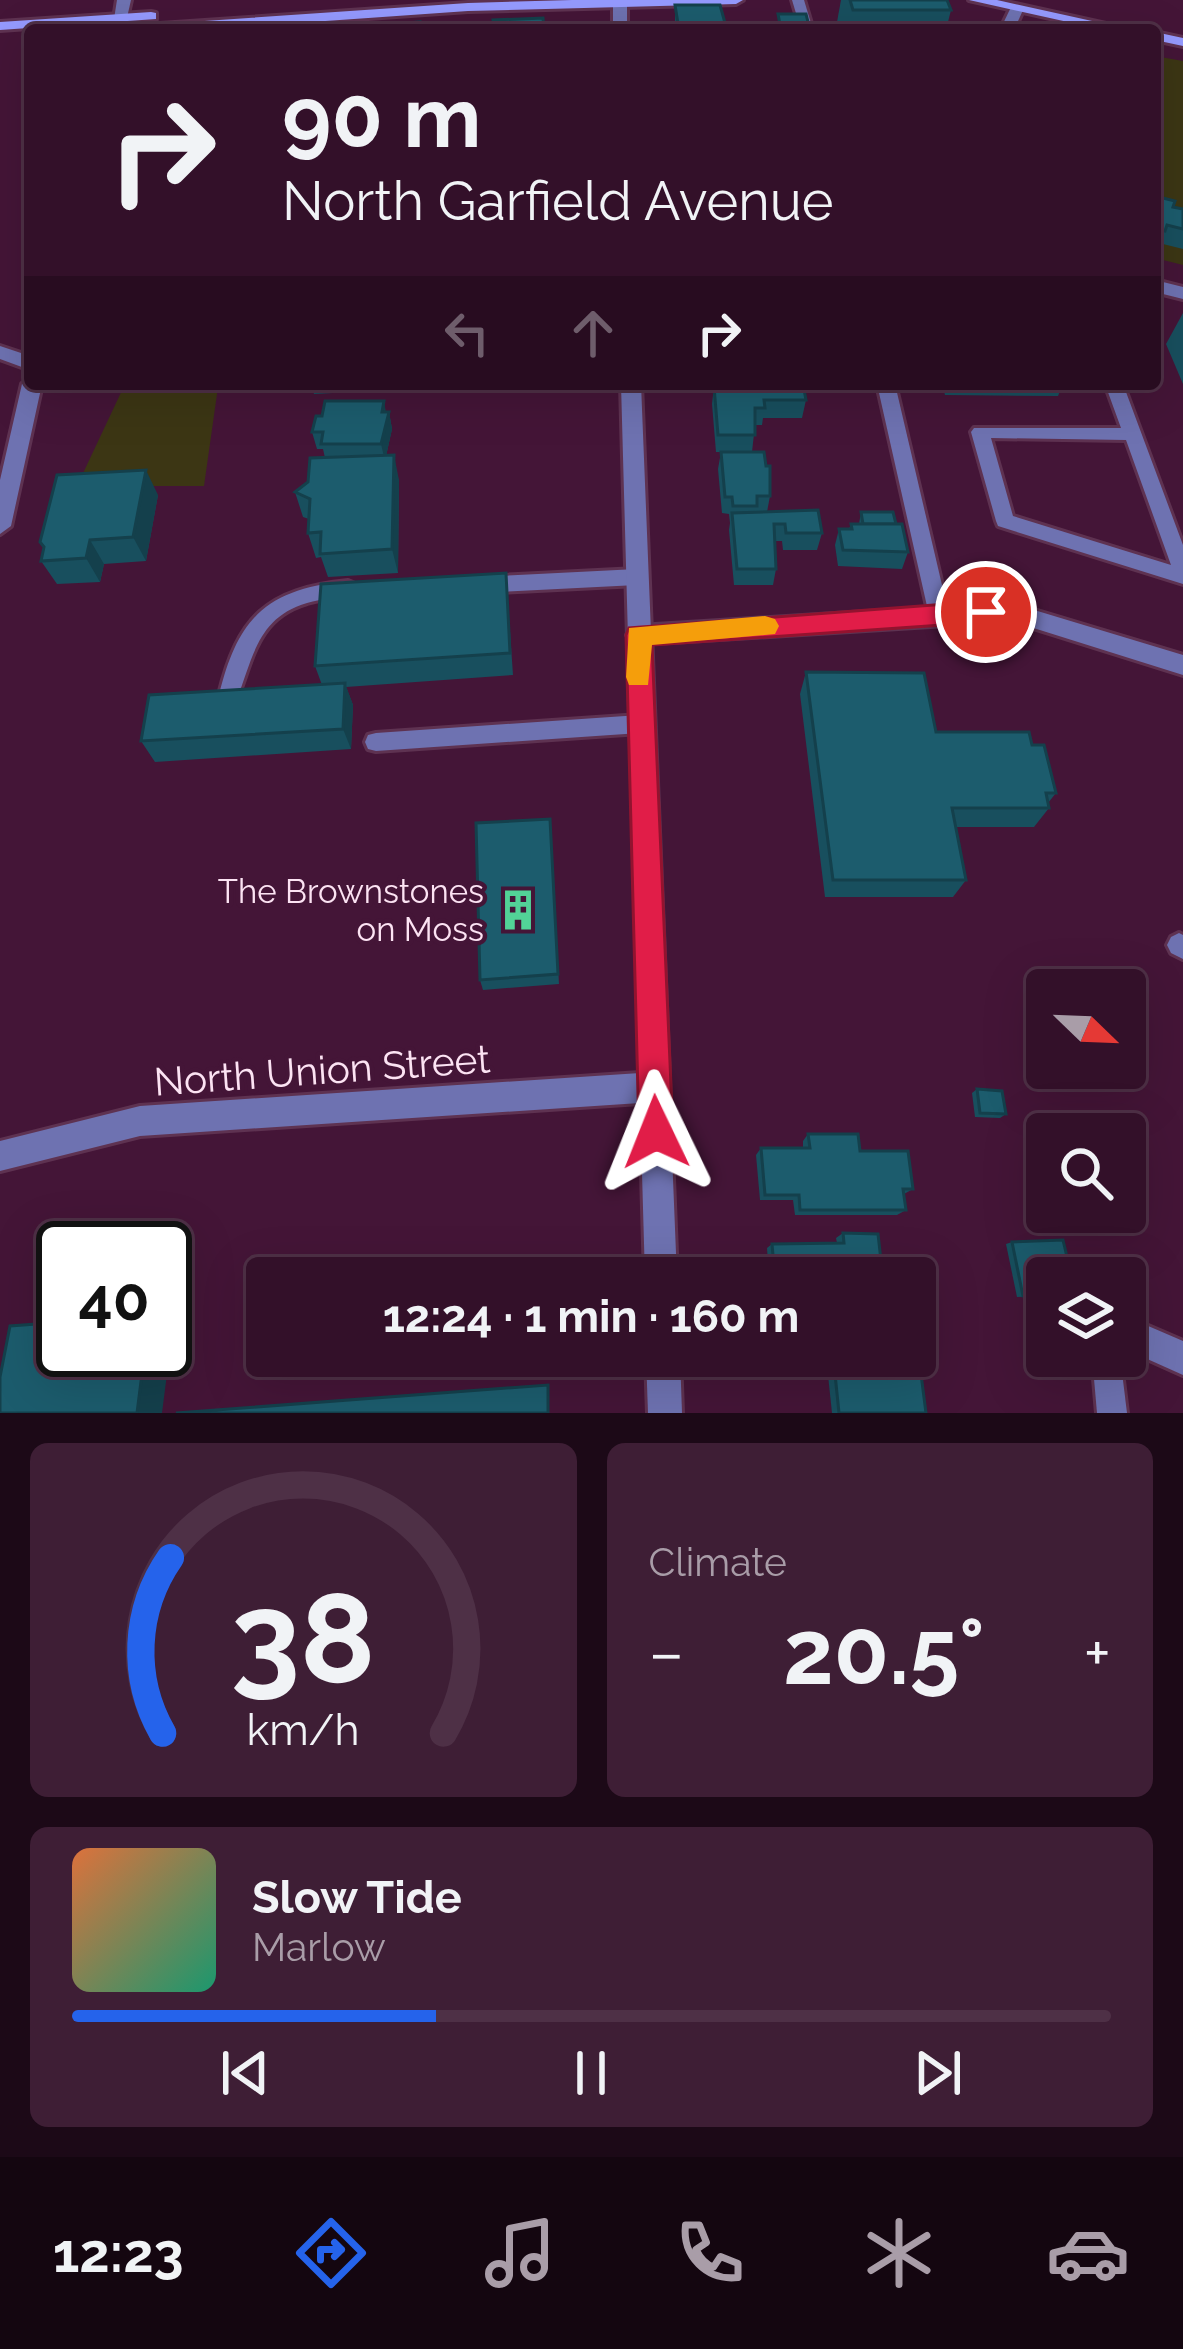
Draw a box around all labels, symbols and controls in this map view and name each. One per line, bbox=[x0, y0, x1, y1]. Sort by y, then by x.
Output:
text: 90 m bbox=[282, 68, 481, 167]
icon: right bbox=[84, 72, 240, 228]
text: North Garfield Avenue bbox=[282, 169, 833, 233]
icon: left bbox=[434, 300, 500, 366]
icon: ahead bbox=[560, 300, 626, 366]
icon: right bbox=[686, 300, 752, 366]
pin bbox=[935, 561, 1037, 663]
icon: arrive bbox=[953, 579, 1019, 645]
place label: The Brownstones on Moss bbox=[218, 872, 484, 949]
building icon: The Brownstones on Moss bbox=[495, 887, 541, 933]
north arrow bbox=[1026, 969, 1146, 1089]
map controls bbox=[1026, 969, 1146, 1377]
street label: North Union Street bbox=[152, 1035, 492, 1105]
position arrow bbox=[593, 1069, 719, 1195]
button: search bbox=[1026, 1113, 1146, 1233]
speed limit sign: 40 bbox=[36, 1221, 192, 1377]
button: layers bbox=[1026, 1257, 1146, 1377]
text: 12:24 · 1 min · 160 m bbox=[383, 1290, 799, 1343]
text: Climate bbox=[649, 1539, 787, 1585]
text: 38 bbox=[231, 1565, 376, 1711]
text: 20.5° bbox=[783, 1599, 985, 1705]
text: − bbox=[649, 1614, 684, 1691]
text: + bbox=[1084, 1614, 1111, 1691]
text: km/h bbox=[247, 1705, 360, 1755]
text: Slow Tide bbox=[252, 1871, 462, 1924]
text: Marlow bbox=[252, 1924, 386, 1970]
icon: previous bbox=[212, 2040, 278, 2106]
icon: pause bbox=[558, 2040, 624, 2106]
icon: next bbox=[905, 2040, 971, 2106]
icon: directions bbox=[289, 2211, 373, 2295]
icon: music bbox=[478, 2211, 562, 2295]
icon: phone bbox=[668, 2211, 752, 2295]
icon: climate bbox=[857, 2211, 941, 2295]
icon: car bbox=[1046, 2211, 1130, 2295]
text: 12:23 bbox=[53, 2221, 184, 2285]

